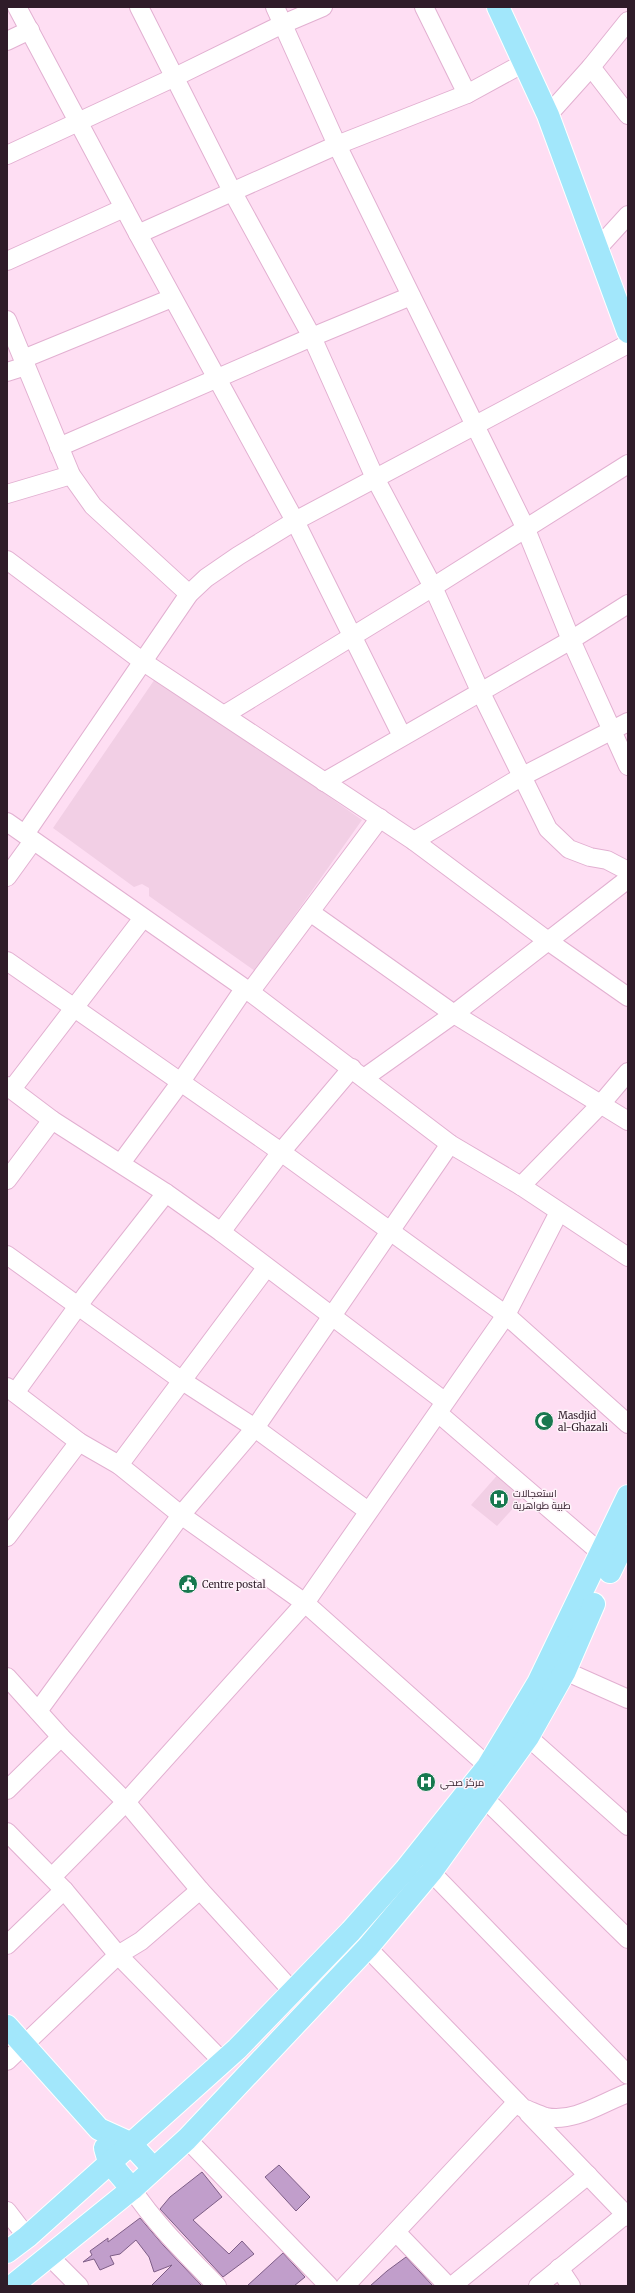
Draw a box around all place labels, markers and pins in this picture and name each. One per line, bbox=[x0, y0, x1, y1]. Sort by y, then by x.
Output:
place label: Masdjid al-Ghazali bbox=[558, 1409, 608, 1434]
mosque icon: Masdjid al-Ghazali bbox=[533, 1410, 555, 1432]
place label: استعجالات طبية طواهرية bbox=[513, 1487, 571, 1512]
hospital icon: استعجالات طبية طواهرية bbox=[488, 1488, 510, 1510]
public building icon: Centre postal bbox=[177, 1573, 199, 1595]
place label: Centre postal bbox=[202, 1578, 266, 1591]
hospital icon: مركز صحي bbox=[415, 1771, 437, 1793]
place label: مركز صحي bbox=[440, 1776, 484, 1790]

